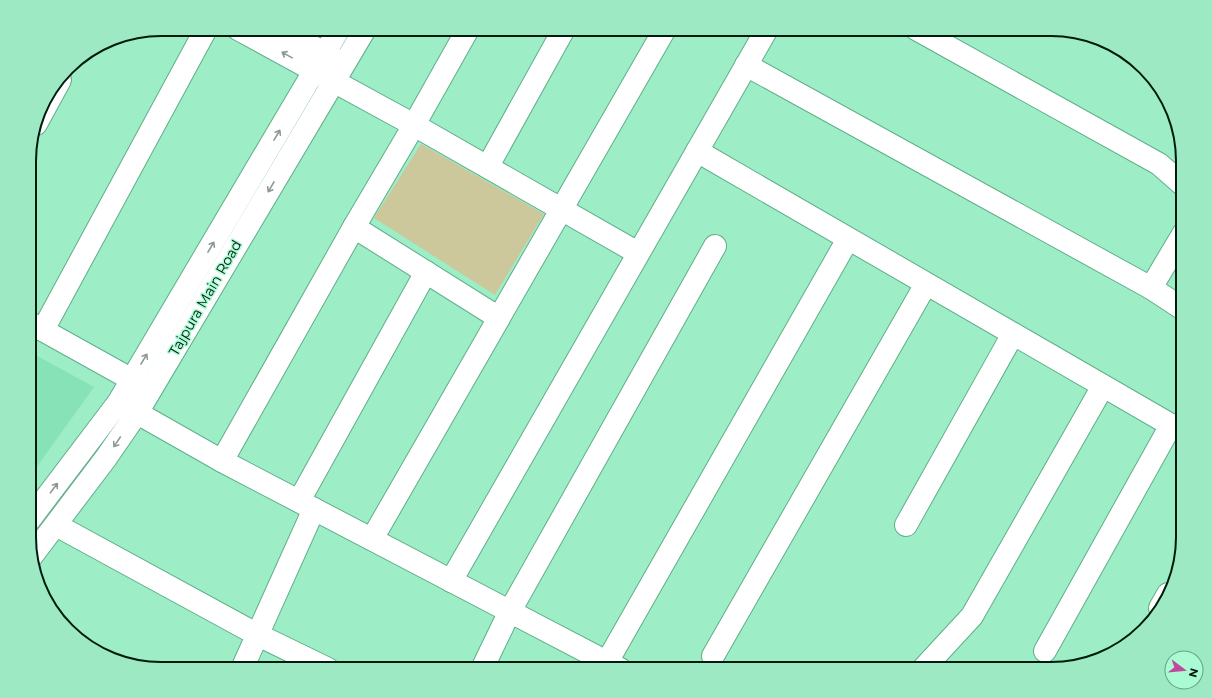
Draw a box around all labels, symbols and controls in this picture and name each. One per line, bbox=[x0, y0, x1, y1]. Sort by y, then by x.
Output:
one-way arrow bbox=[281, 51, 293, 59]
one-way arrow bbox=[273, 130, 281, 141]
one-way arrow bbox=[266, 180, 274, 192]
street label: Tajpura Main Road bbox=[165, 237, 245, 359]
one-way arrow bbox=[207, 241, 215, 253]
one-way arrow bbox=[141, 353, 149, 365]
one-way arrow bbox=[113, 436, 121, 448]
one-way arrow bbox=[50, 482, 58, 493]
north arrow bbox=[1164, 650, 1204, 690]
text: N bbox=[1186, 667, 1202, 679]

